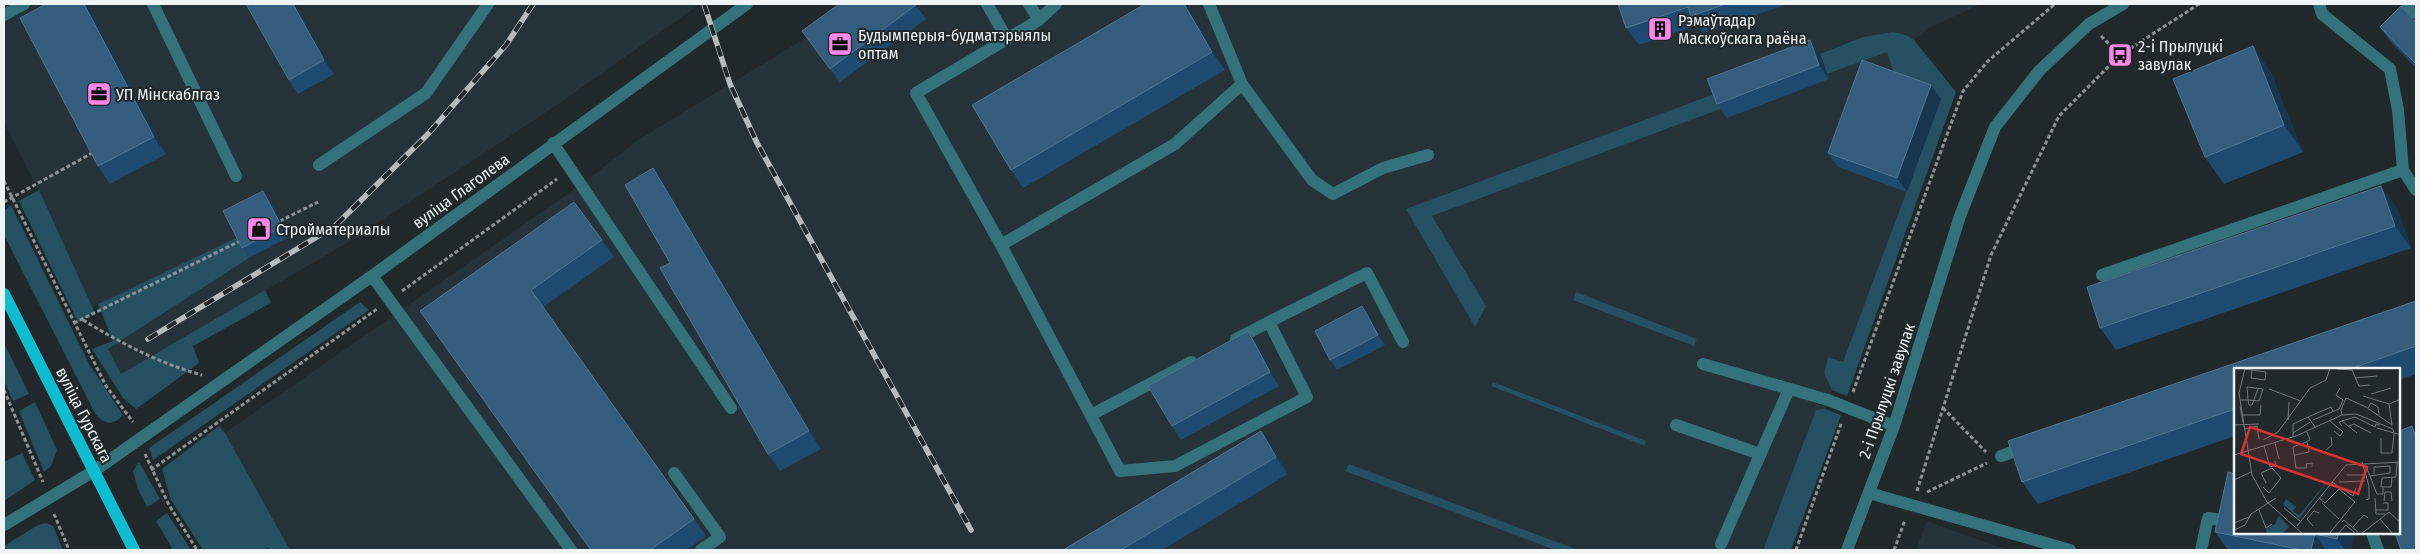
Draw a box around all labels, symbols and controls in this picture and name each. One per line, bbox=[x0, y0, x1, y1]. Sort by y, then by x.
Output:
place label: Рэмаўтадар Маскоўскага раёна bbox=[1678, 11, 1807, 48]
building icon: Рэмаўтадар Маскоўскага раёна bbox=[1647, 16, 1673, 42]
place label: Будымперыя-будматэрыялы оптам bbox=[858, 26, 1051, 63]
office icon: Будымперыя-будматэрыялы оптам bbox=[827, 31, 853, 57]
place label: 2-і Прылуцкі завулак bbox=[2138, 37, 2223, 74]
bus stop icon: 2-і Прылуцкі завулак bbox=[2107, 42, 2133, 68]
office icon: УП Мінскаблгаз bbox=[86, 81, 112, 107]
place label: УП Мінскаблгаз bbox=[115, 85, 220, 104]
street label: вуліца Глаголева bbox=[409, 149, 513, 232]
shop icon: Стройматериалы bbox=[246, 216, 272, 242]
place label: Стройматериалы bbox=[276, 220, 390, 239]
street label: 2-і Прылуцкі завулак bbox=[1855, 320, 1919, 461]
street label: вуліца Гурскага bbox=[52, 364, 116, 466]
inset map bbox=[2234, 368, 2400, 534]

